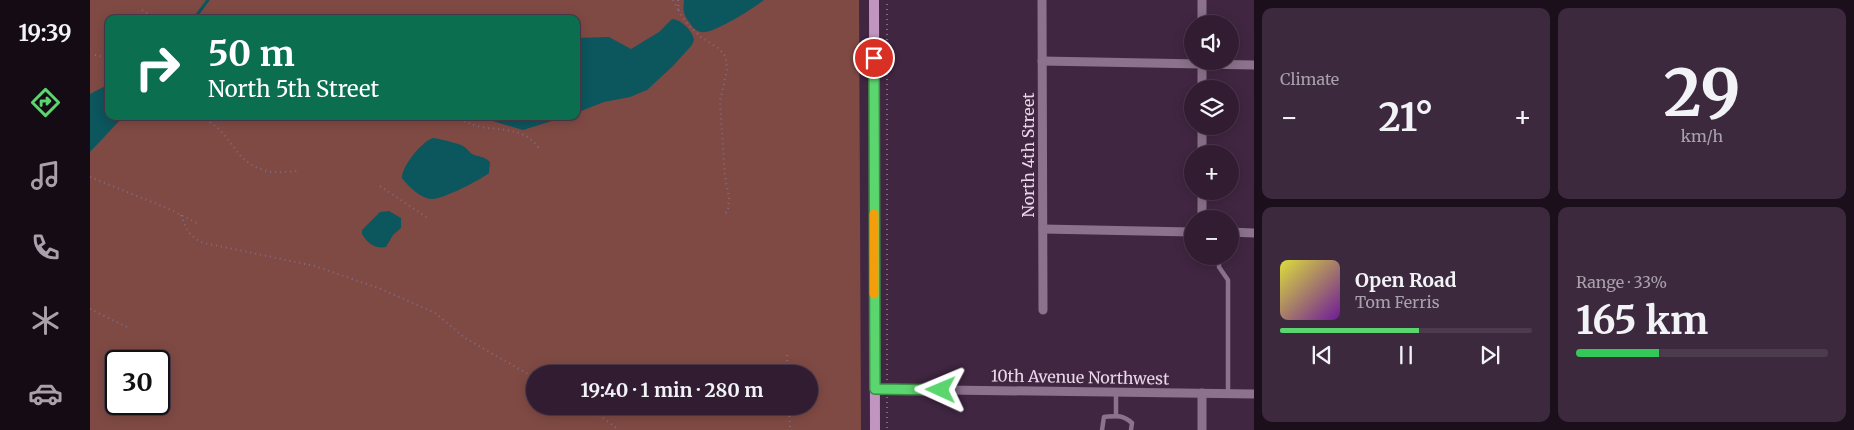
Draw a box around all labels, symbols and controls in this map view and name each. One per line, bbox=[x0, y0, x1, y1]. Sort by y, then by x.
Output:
map controls bbox=[1184, 15, 1239, 265]
button: sound bbox=[1184, 15, 1239, 70]
text: 19:39 bbox=[18, 19, 72, 47]
text: 50 m bbox=[208, 32, 295, 76]
icon: right bbox=[125, 35, 190, 100]
pin bbox=[853, 37, 895, 79]
icon: arrive bbox=[860, 44, 888, 72]
text: 29 bbox=[1663, 52, 1741, 134]
text: Climate bbox=[1280, 69, 1339, 89]
text: North 5th Street bbox=[208, 75, 379, 103]
button: layers bbox=[1184, 80, 1239, 135]
icon: directions bbox=[28, 85, 63, 120]
street label: North 4th Street bbox=[1018, 92, 1038, 218]
text: 21° bbox=[1379, 94, 1433, 141]
text: − bbox=[1280, 99, 1299, 135]
text: + bbox=[1513, 99, 1532, 135]
text: km/h bbox=[1681, 126, 1723, 146]
button: + bbox=[1184, 145, 1239, 200]
icon: music bbox=[28, 158, 63, 193]
button: − bbox=[1184, 210, 1239, 265]
icon: phone bbox=[28, 230, 63, 265]
text: Open Road bbox=[1355, 268, 1457, 292]
text: Range · 33% bbox=[1576, 272, 1667, 292]
text: Tom Ferris bbox=[1355, 292, 1440, 312]
text: 165 km bbox=[1576, 297, 1708, 344]
icon: climate bbox=[28, 303, 63, 338]
icon: previous bbox=[1308, 341, 1336, 369]
icon: pause bbox=[1392, 341, 1420, 369]
icon: next bbox=[1476, 341, 1504, 369]
speed limit sign: 30 bbox=[105, 350, 170, 415]
position arrow bbox=[914, 363, 966, 415]
street label: 10th Avenue Northwest bbox=[991, 365, 1170, 389]
icon: car bbox=[28, 376, 63, 411]
text: 19:40 · 1 min · 280 m bbox=[581, 378, 763, 402]

